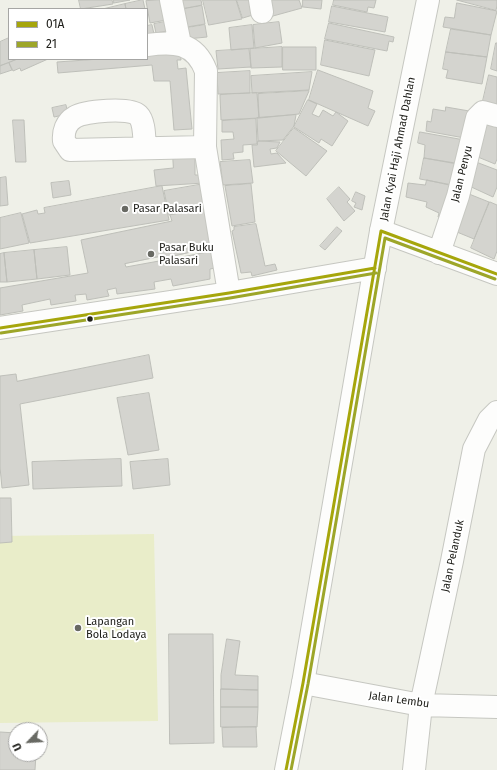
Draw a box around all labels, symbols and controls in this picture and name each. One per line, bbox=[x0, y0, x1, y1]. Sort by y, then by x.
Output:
legend bbox=[8, 8, 148, 60]
text: 01A bbox=[46, 17, 64, 31]
text: 21 bbox=[46, 37, 57, 51]
street label: Jalan Kyai Haji Ahmad Dahlan bbox=[378, 76, 418, 222]
street label: Jalan Penyu bbox=[449, 144, 475, 204]
place label: Pasar Palasari bbox=[133, 202, 202, 216]
marker: Pasar Palasari bbox=[120, 204, 130, 214]
place label: Pasar Buku Palasari bbox=[159, 241, 214, 267]
marker: Pasar Buku Palasari bbox=[146, 249, 156, 259]
unlabelled marker bbox=[85, 314, 95, 324]
street label: Jalan Pelanduk bbox=[439, 518, 467, 594]
place label: Lapangan Bola Lodaya bbox=[86, 615, 146, 641]
marker: Lapangan Bola Lodaya bbox=[73, 623, 83, 633]
street label: Jalan Lembu bbox=[368, 689, 430, 711]
north arrow bbox=[8, 722, 48, 762]
text: U bbox=[10, 741, 25, 753]

